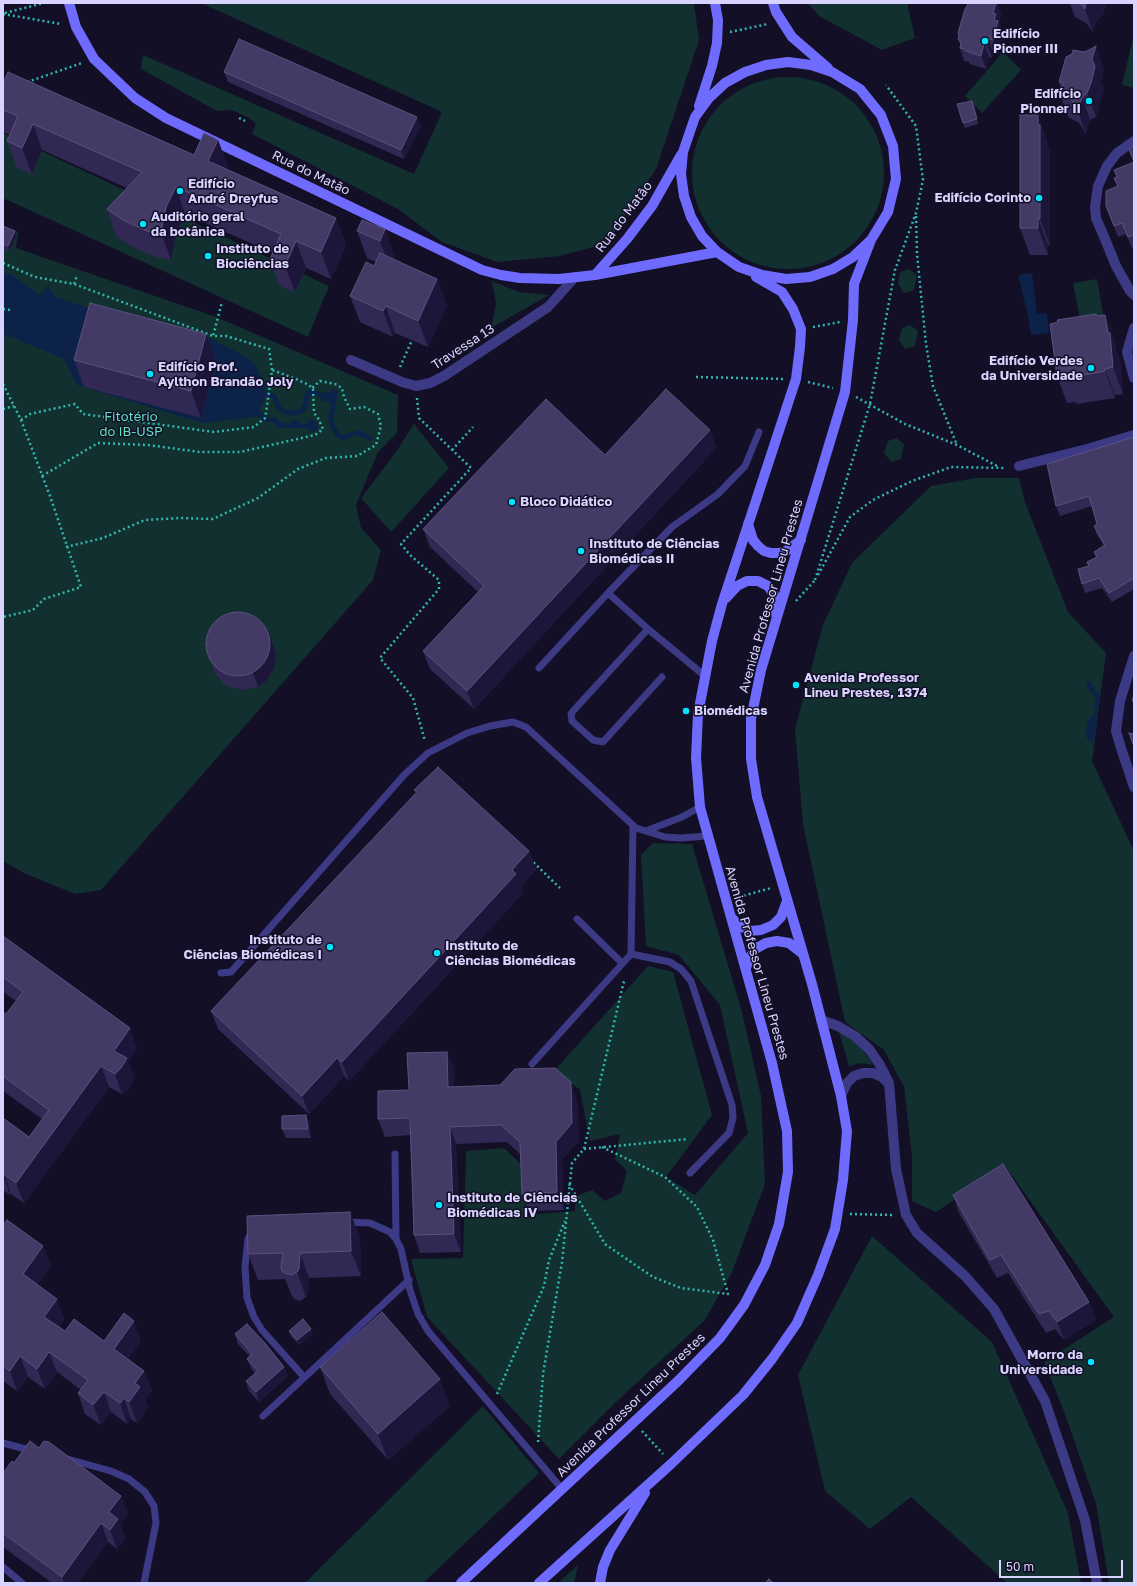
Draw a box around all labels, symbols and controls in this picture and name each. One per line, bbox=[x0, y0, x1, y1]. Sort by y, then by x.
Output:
place label: Edifício Pionner III bbox=[993, 26, 1058, 57]
marker: Edifício Pionner III bbox=[980, 36, 990, 46]
place label: Edifício Pionner II bbox=[1020, 86, 1081, 117]
marker: Edifício Pionner II bbox=[1084, 96, 1094, 106]
street label: Rua do Matão bbox=[269, 147, 353, 199]
place label: Edifício André Dreyfus bbox=[188, 176, 278, 207]
street label: Rua do Matão bbox=[592, 178, 656, 256]
marker: Edifício André Dreyfus bbox=[175, 186, 185, 196]
place label: Edifício Corinto bbox=[934, 190, 1031, 206]
marker: Edifício Corinto bbox=[1034, 193, 1044, 203]
place label: Auditório geral da botânica bbox=[151, 209, 244, 240]
marker: Auditório geral da botânica bbox=[138, 219, 148, 229]
place label: Instituto de Biociências bbox=[216, 241, 289, 272]
marker: Instituto de Biociências bbox=[203, 251, 213, 261]
street label: Travessa 13 bbox=[429, 321, 497, 373]
place label: Edifício Verdes da Universidade bbox=[981, 353, 1083, 384]
place label: Edifício Prof. Aylthon Brandão Joly bbox=[158, 359, 294, 390]
marker: Edifício Verdes da Universidade bbox=[1086, 363, 1096, 373]
marker: Edifício Prof. Aylthon Brandão Joly bbox=[145, 369, 155, 379]
park label: Fitotério do IB-USP bbox=[99, 409, 163, 440]
place label: Bloco Didático bbox=[520, 494, 612, 510]
marker: Bloco Didático bbox=[507, 497, 517, 507]
street label: Avenida Professor Lineu Prestes bbox=[736, 497, 806, 695]
place label: Instituto de Ciências Biomédicas II bbox=[589, 536, 720, 567]
marker: Instituto de Ciências Biomédicas II bbox=[576, 546, 586, 556]
place label: Avenida Professor Lineu Prestes, 1374 bbox=[804, 670, 927, 701]
marker: Avenida Professor Lineu Prestes, 1374 bbox=[791, 680, 801, 690]
place label: Biomédicas bbox=[694, 703, 767, 719]
marker: Biomédicas bbox=[681, 706, 691, 716]
street label: Avenida Professor Lineu Prestes bbox=[722, 864, 792, 1062]
place label: Instituto de Ciências Biomédicas I bbox=[183, 932, 322, 963]
place label: Instituto de Ciências Biomédicas bbox=[445, 938, 576, 969]
marker: Instituto de Ciências Biomédicas I bbox=[325, 942, 335, 952]
marker: Instituto de Ciências Biomédicas bbox=[432, 948, 442, 958]
place label: Instituto de Ciências Biomédicas IV bbox=[447, 1190, 578, 1221]
marker: Instituto de Ciências Biomédicas IV bbox=[434, 1200, 444, 1210]
street label: Avenida Professor Lineu Prestes bbox=[553, 1330, 709, 1480]
place label: Morro da Universidade bbox=[1000, 1347, 1083, 1378]
marker: Morro da Universidade bbox=[1086, 1357, 1096, 1367]
scale bar bbox=[1001, 1552, 1125, 1578]
text: 50 m bbox=[1006, 1559, 1034, 1574]

